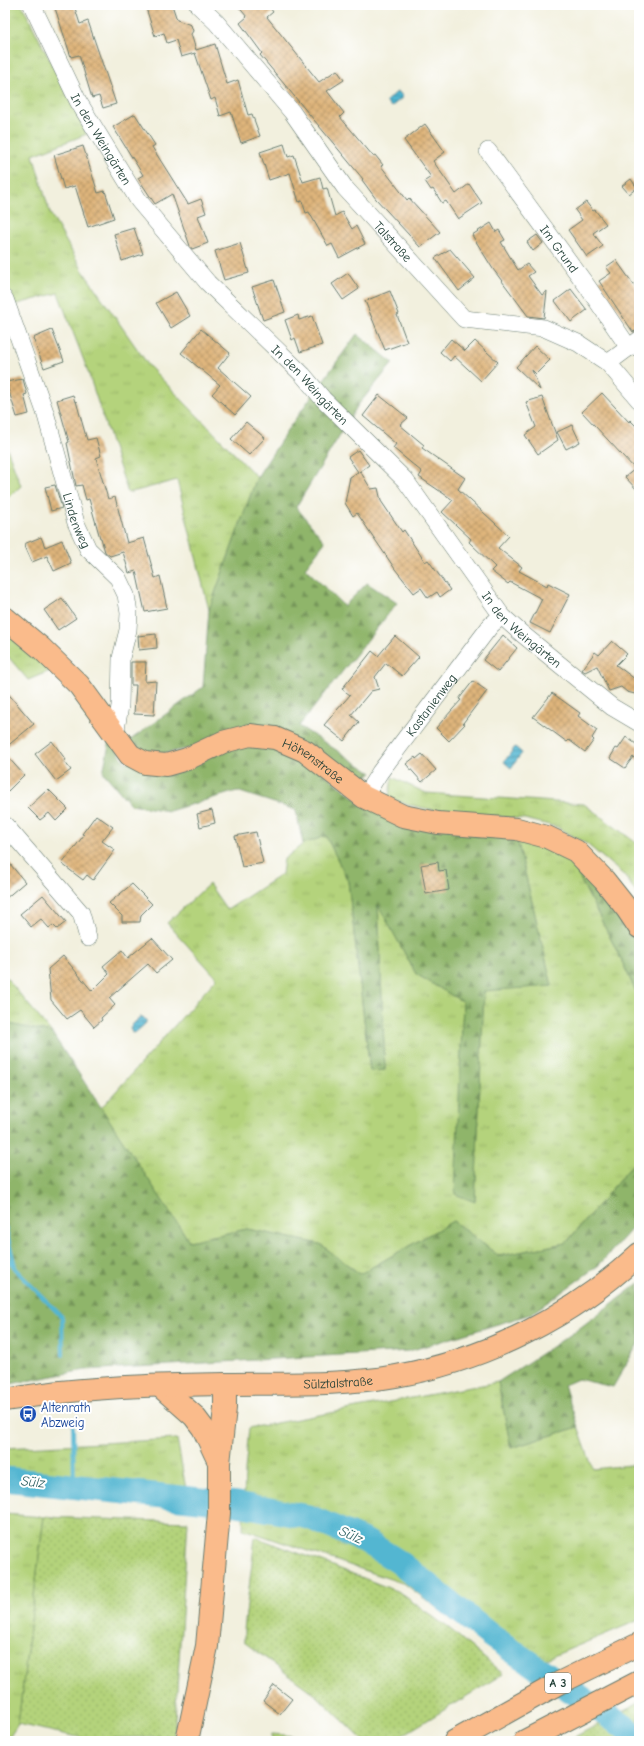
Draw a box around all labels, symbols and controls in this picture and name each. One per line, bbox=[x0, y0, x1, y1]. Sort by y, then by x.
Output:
street label: In den Weingärten bbox=[68, 91, 135, 188]
street label: Talstraße bbox=[371, 218, 416, 265]
street label: Im Grund bbox=[537, 222, 582, 275]
street label: In den Weingärten bbox=[269, 342, 352, 428]
street label: Lindenweg bbox=[60, 491, 94, 551]
street label: In den Weingärten bbox=[479, 588, 565, 670]
street label: Kastanienweg bbox=[402, 671, 459, 739]
street label: Höhenstraße bbox=[280, 735, 347, 786]
street label: Sülztalstraße bbox=[303, 1372, 374, 1391]
place label: Altenrath Abzweig bbox=[41, 1400, 91, 1430]
bus stop icon: Altenrath Abzweig bbox=[18, 1404, 38, 1424]
water label: Sülz bbox=[20, 1472, 47, 1492]
water label: Sülz bbox=[337, 1522, 366, 1548]
road number: A 3 bbox=[545, 1673, 571, 1693]

